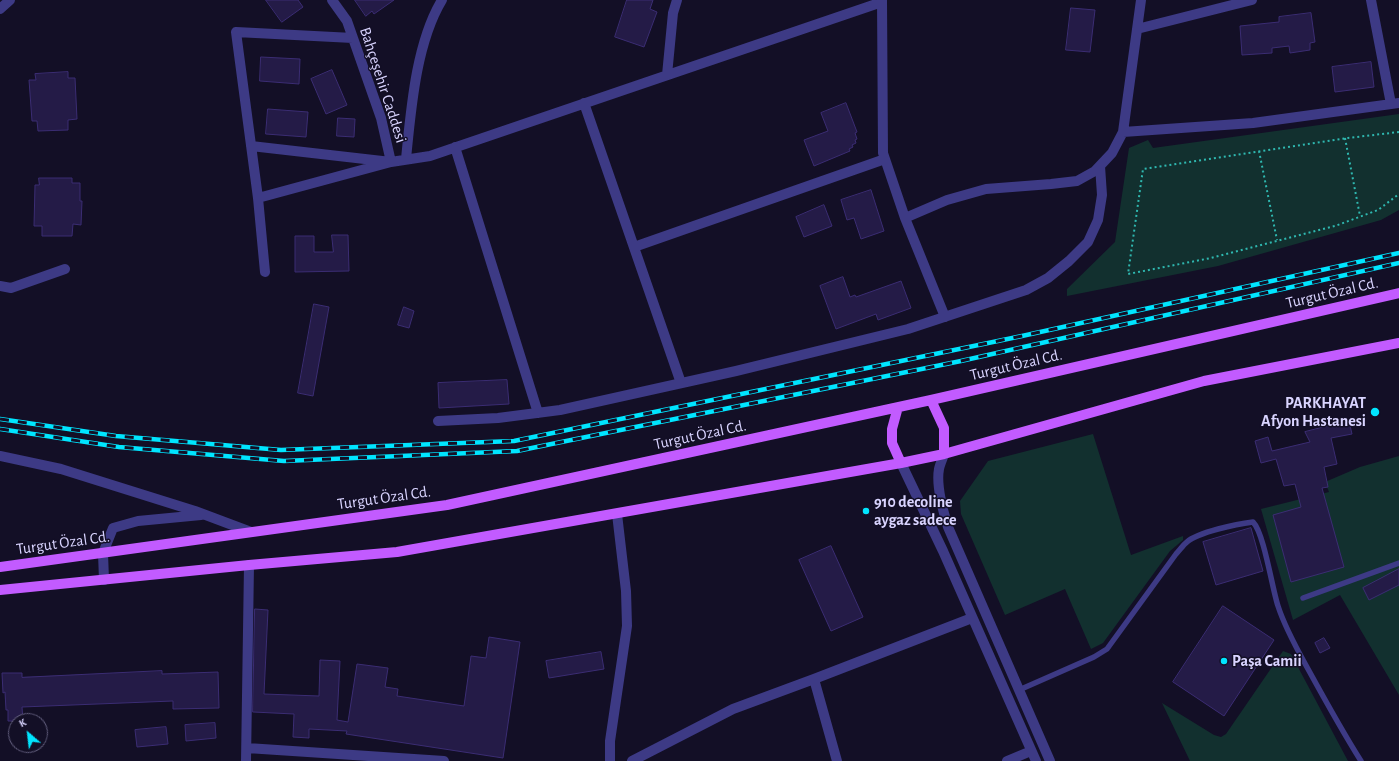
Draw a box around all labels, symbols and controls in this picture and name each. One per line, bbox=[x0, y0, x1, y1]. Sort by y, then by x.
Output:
street label: Bahçeşehir Caddesi bbox=[355, 25, 411, 145]
street label: Turgut Özal Cd. bbox=[1284, 273, 1380, 313]
street label: Turgut Özal Cd. bbox=[968, 345, 1064, 385]
place label: PARKHAYAT Afyon Hastanesi bbox=[1261, 393, 1366, 431]
marker: PARKHAYAT Afyon Hastanesi bbox=[1369, 406, 1381, 418]
street label: Turgut Özal Cd. bbox=[652, 416, 748, 454]
street label: Turgut Özal Cd. bbox=[336, 482, 432, 514]
place label: 910 decoline aygaz sadece bbox=[874, 492, 957, 530]
marker: 910 decoline aygaz sadece bbox=[861, 506, 871, 516]
street label: Turgut Özal Cd. bbox=[15, 527, 111, 559]
place label: Paşa Camii bbox=[1232, 651, 1302, 671]
marker: Paşa Camii bbox=[1219, 656, 1229, 666]
north arrow bbox=[8, 713, 48, 753]
text: K bbox=[17, 716, 28, 729]

